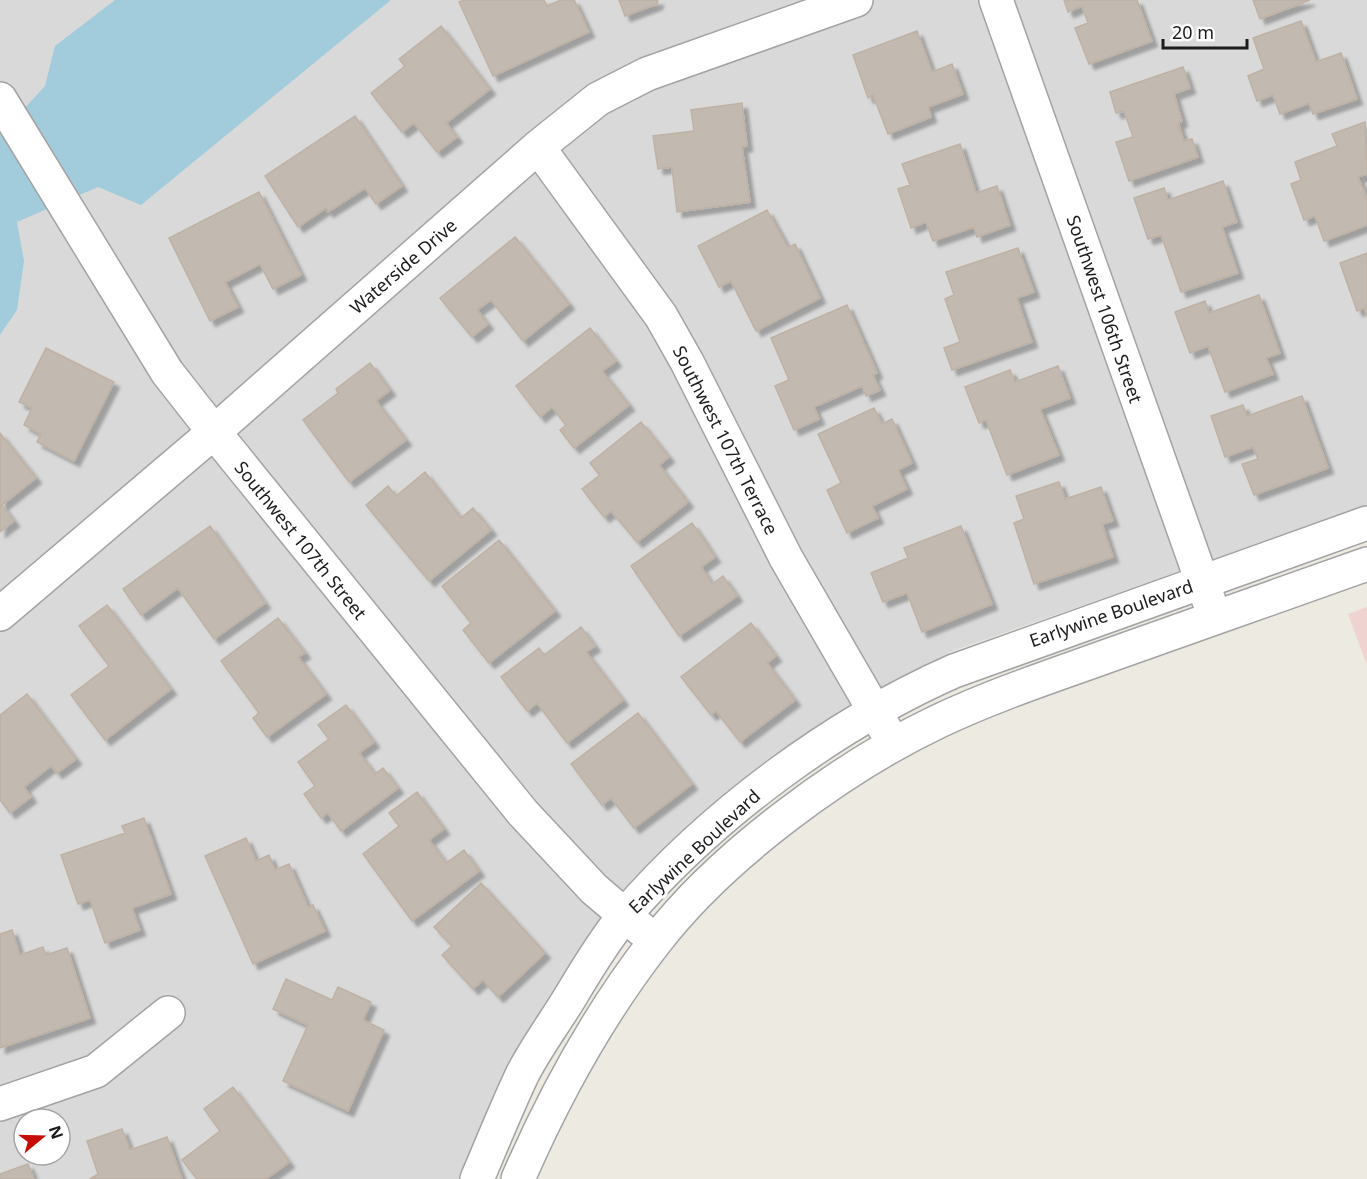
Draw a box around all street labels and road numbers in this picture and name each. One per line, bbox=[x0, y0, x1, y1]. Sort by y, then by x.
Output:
street label: Southwest 106th Street bbox=[1062, 212, 1149, 407]
street label: Waterside Drive bbox=[344, 213, 462, 319]
street label: Southwest 107th Terrace bbox=[668, 341, 784, 539]
street label: Southwest 107th Street bbox=[230, 456, 373, 625]
street label: Earlywine Boulevard bbox=[1026, 574, 1196, 652]
street label: Earlywine Boulevard bbox=[623, 784, 765, 918]

